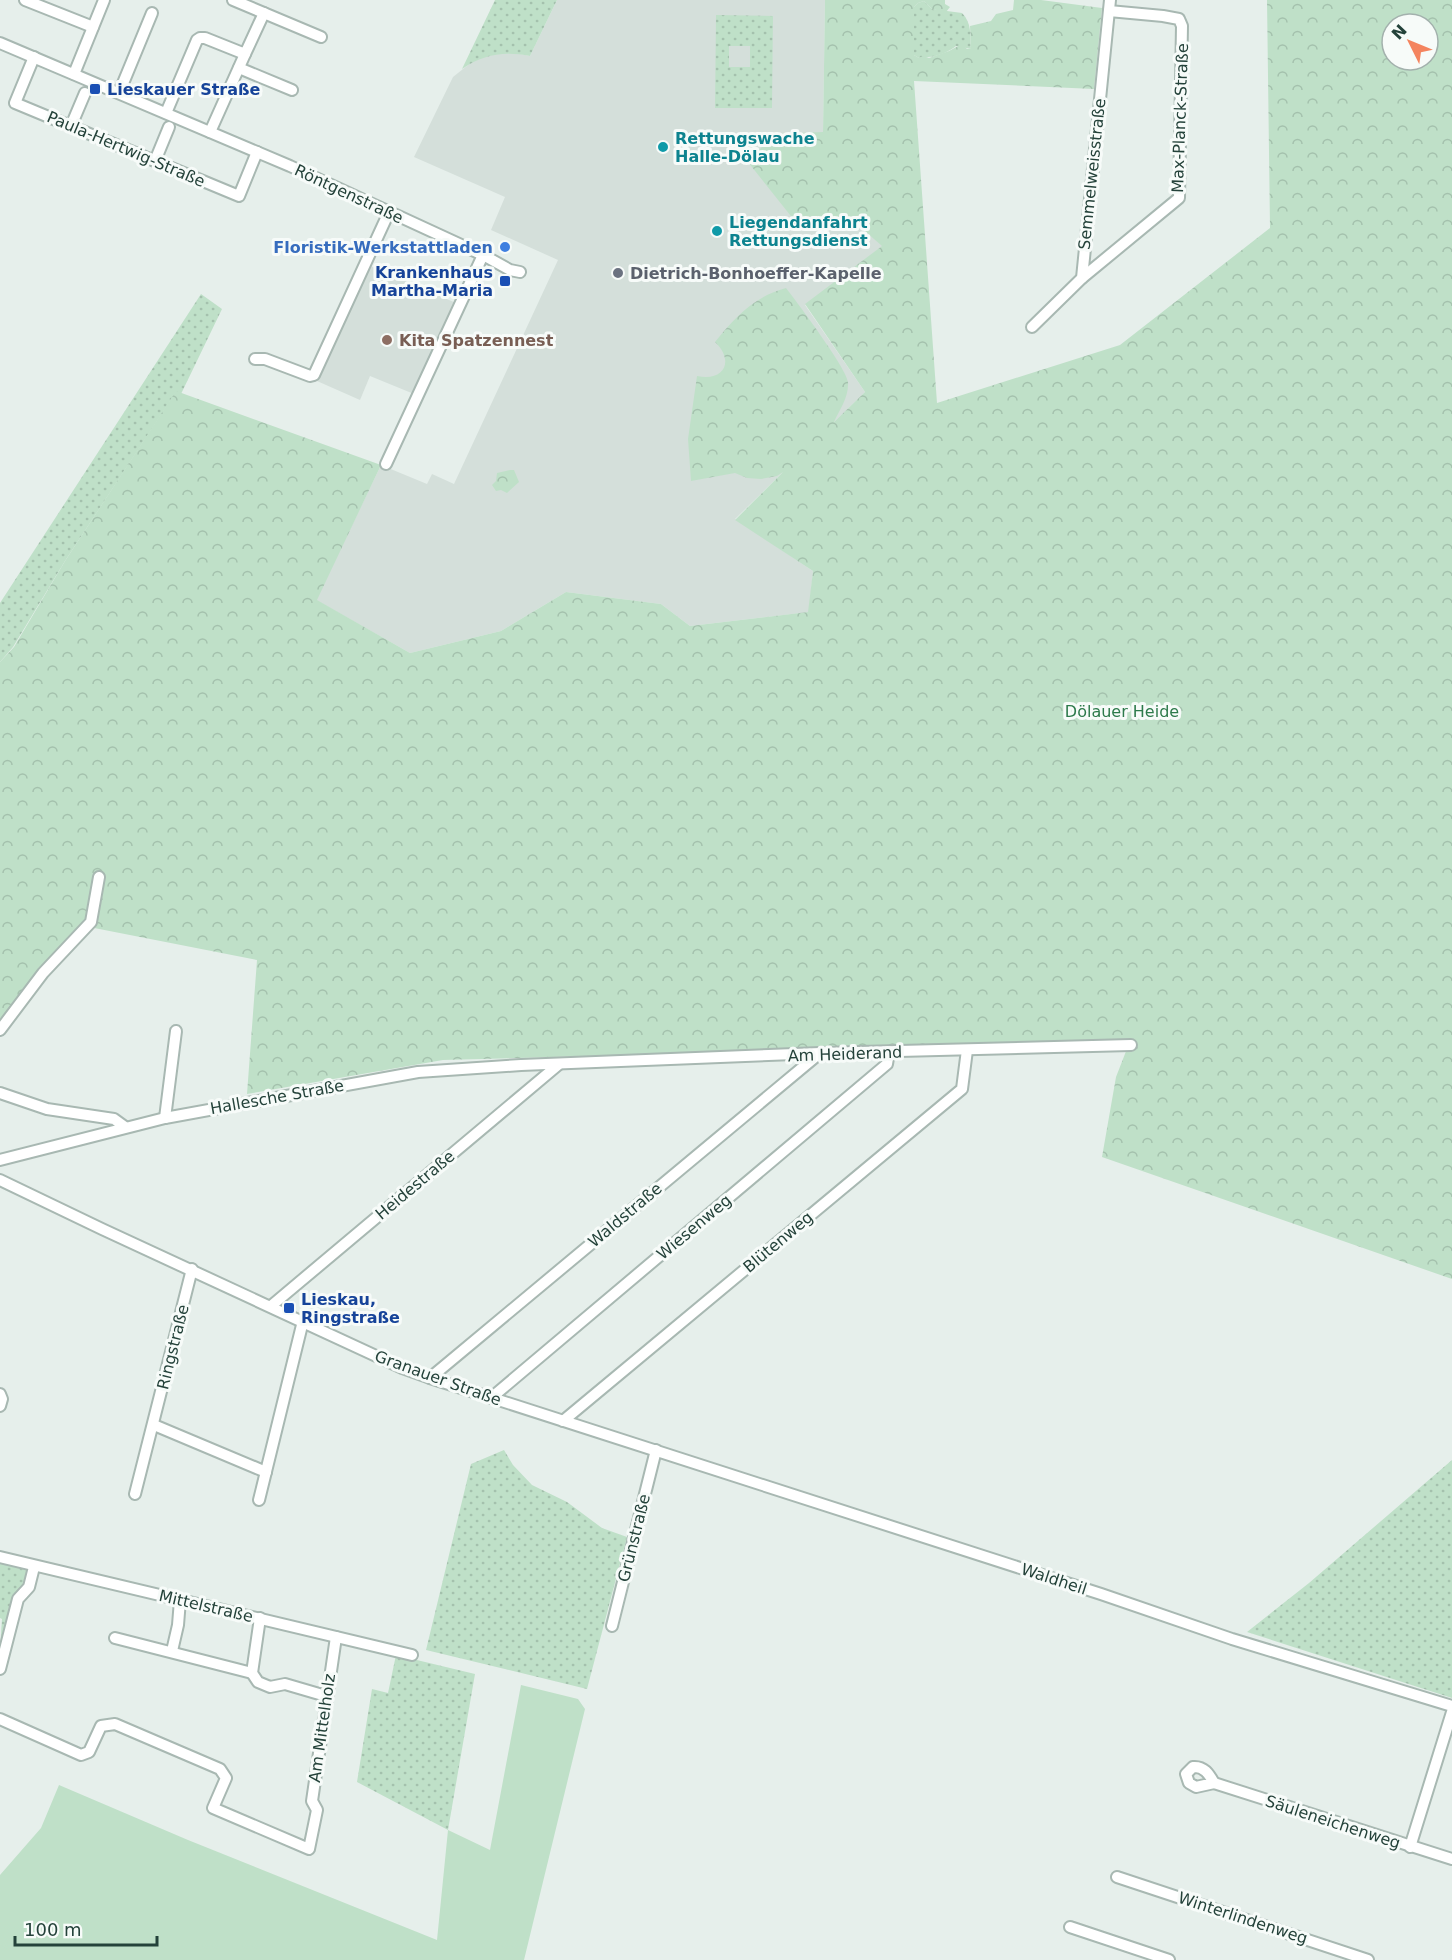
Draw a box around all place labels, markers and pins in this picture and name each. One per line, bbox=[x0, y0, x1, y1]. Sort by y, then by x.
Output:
place label: Lieskauer Straße bbox=[107, 80, 261, 99]
marker: Lieskauer Straße bbox=[88, 82, 102, 96]
place label: Rettungswache Halle-Dölau bbox=[675, 129, 815, 166]
marker: Rettungswache Halle-Dölau bbox=[656, 140, 670, 154]
place label: Liegendanfahrt Rettungsdienst bbox=[729, 213, 868, 250]
marker: Liegendanfahrt Rettungsdienst bbox=[710, 224, 724, 238]
place label: Floristik-Werkstattladen bbox=[273, 238, 493, 257]
marker: Floristik-Werkstattladen bbox=[498, 240, 512, 254]
place label: Krankenhaus Martha-Maria bbox=[371, 263, 493, 300]
place label: Dietrich-Bonhoeffer-Kapelle bbox=[630, 264, 882, 283]
marker: Dietrich-Bonhoeffer-Kapelle bbox=[611, 266, 625, 280]
marker: Krankenhaus Martha-Maria bbox=[498, 274, 512, 288]
place label: Kita Spatzennest bbox=[399, 331, 554, 350]
marker: Kita Spatzennest bbox=[380, 333, 394, 347]
place label: Lieskau, Ringstraße bbox=[301, 1290, 400, 1327]
marker: Lieskau, Ringstraße bbox=[282, 1301, 296, 1315]

